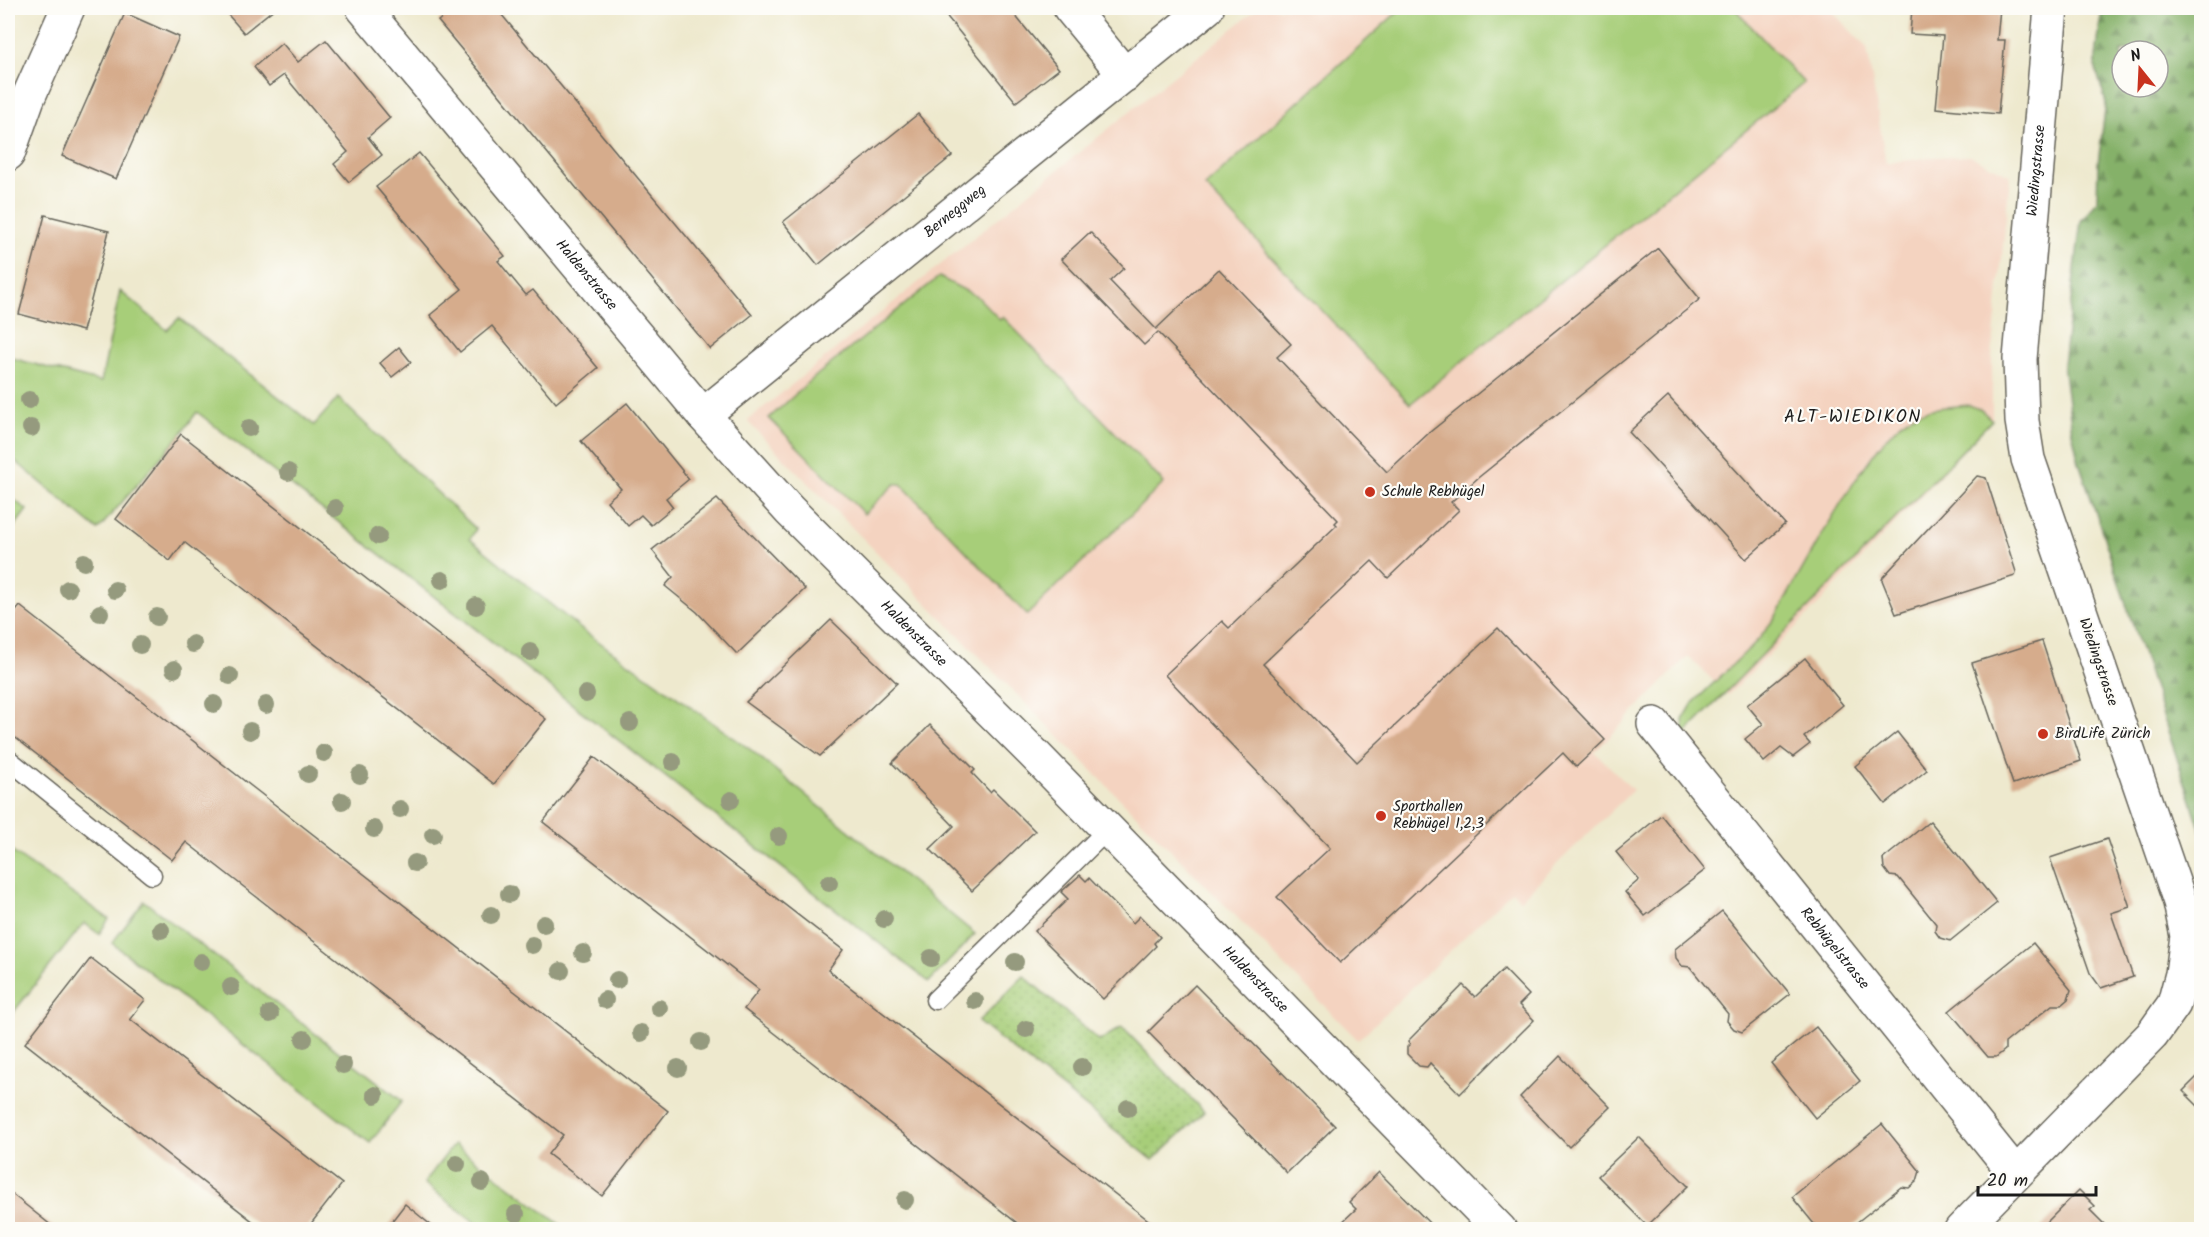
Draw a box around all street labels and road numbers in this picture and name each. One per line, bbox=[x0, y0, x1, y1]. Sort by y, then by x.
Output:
street label: Wiedingstrasse bbox=[2021, 124, 2053, 218]
street label: Berneggweg bbox=[919, 179, 992, 244]
street label: Haldenstrasse bbox=[549, 234, 623, 316]
street label: Haldenstrasse bbox=[874, 595, 953, 673]
street label: Wiedingstrasse bbox=[2072, 615, 2124, 710]
street label: Rebhügelstrasse bbox=[1794, 902, 1875, 995]
street label: Haldenstrasse bbox=[1216, 940, 1294, 1019]

